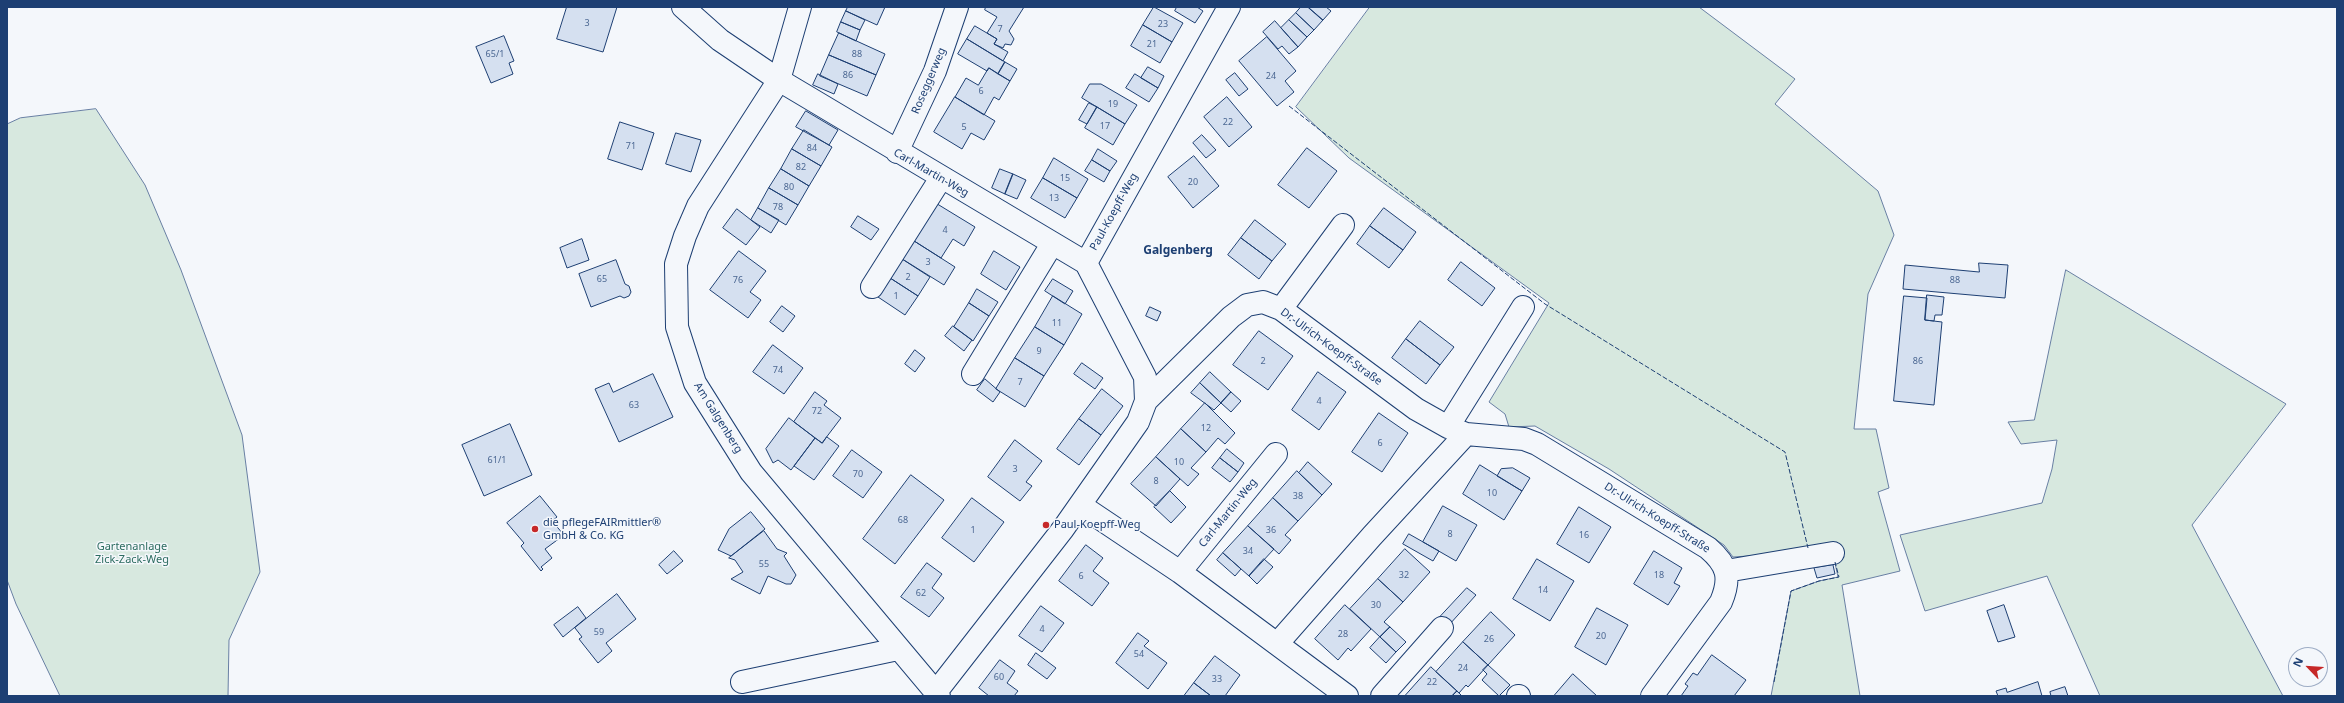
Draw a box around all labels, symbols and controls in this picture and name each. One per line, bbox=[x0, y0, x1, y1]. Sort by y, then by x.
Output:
house number: 3 bbox=[584, 18, 590, 28]
house number: 23 bbox=[1158, 19, 1168, 29]
house number: 7 bbox=[997, 24, 1003, 34]
house number: 21 bbox=[1147, 39, 1157, 49]
street label: Roseggerweg bbox=[909, 46, 949, 116]
house number: 65/1 bbox=[486, 49, 504, 59]
house number: 88 bbox=[852, 49, 862, 59]
house number: 86 bbox=[843, 70, 853, 80]
house number: 24 bbox=[1266, 71, 1276, 81]
house number: 6 bbox=[978, 86, 984, 96]
house number: 19 bbox=[1108, 99, 1118, 109]
house number: 22 bbox=[1223, 117, 1233, 127]
house number: 17 bbox=[1100, 121, 1110, 131]
house number: 5 bbox=[961, 122, 967, 132]
house number: 71 bbox=[626, 141, 636, 151]
house number: 84 bbox=[807, 143, 817, 153]
street label: Carl-Martin-Weg bbox=[891, 146, 971, 200]
house number: 82 bbox=[796, 162, 806, 172]
street label: Paul-Koepff-Weg bbox=[1087, 171, 1141, 253]
house number: 15 bbox=[1060, 173, 1070, 183]
house number: 20 bbox=[1188, 177, 1198, 187]
house number: 80 bbox=[784, 182, 794, 192]
house number: 13 bbox=[1049, 193, 1059, 203]
house number: 78 bbox=[773, 202, 783, 212]
house number: 4 bbox=[942, 225, 948, 235]
district label: Galgenberg bbox=[1143, 244, 1213, 258]
house number: 3 bbox=[925, 257, 931, 267]
house number: 2 bbox=[905, 272, 911, 282]
house number: 65 bbox=[597, 274, 607, 284]
house number: 76 bbox=[733, 275, 743, 285]
house number: 88 bbox=[1950, 275, 1960, 285]
house number: 1 bbox=[893, 291, 899, 301]
street label: Dr.-Ulrich-Koepff-Straße bbox=[1278, 306, 1384, 388]
house number: 11 bbox=[1052, 318, 1062, 328]
house number: 9 bbox=[1036, 346, 1042, 356]
house number: 2 bbox=[1260, 356, 1266, 366]
house number: 86 bbox=[1913, 356, 1923, 366]
house number: 74 bbox=[773, 365, 783, 375]
house number: 7 bbox=[1017, 377, 1023, 387]
street label: Am Galgenberg bbox=[691, 380, 745, 456]
house number: 4 bbox=[1316, 396, 1322, 406]
house number: 63 bbox=[629, 400, 639, 410]
house number: 72 bbox=[812, 406, 822, 416]
house number: 12 bbox=[1201, 423, 1211, 433]
house number: 6 bbox=[1377, 438, 1383, 448]
house number: 61/1 bbox=[488, 455, 506, 465]
house number: 10 bbox=[1174, 457, 1184, 467]
house number: 3 bbox=[1012, 464, 1018, 474]
house number: 70 bbox=[853, 469, 863, 479]
house number: 8 bbox=[1153, 476, 1159, 486]
street label: Carl-Martin-Weg bbox=[1196, 476, 1260, 550]
street label: Dr.-Ulrich-Koepff-Straße bbox=[1602, 480, 1712, 556]
house number: 10 bbox=[1487, 488, 1497, 498]
house number: 38 bbox=[1293, 491, 1303, 501]
house number: 68 bbox=[898, 515, 908, 525]
place label: die pflegeFAIRmittler® GmbH & Co. KG bbox=[543, 516, 661, 542]
place label: Paul-Koepff-Weg bbox=[1054, 518, 1141, 532]
marker: Paul-Koepff-Weg bbox=[1041, 520, 1051, 530]
marker: die pflegeFAIRmittler® GmbH & Co. KG bbox=[530, 524, 540, 534]
house number: 1 bbox=[970, 525, 976, 535]
house number: 36 bbox=[1266, 525, 1276, 535]
house number: 8 bbox=[1447, 529, 1453, 539]
house number: 16 bbox=[1579, 530, 1589, 540]
park label: Gartenanlage Zick-Zack-Weg bbox=[95, 540, 169, 566]
house number: 34 bbox=[1243, 546, 1253, 556]
house number: 55 bbox=[759, 559, 769, 569]
house number: 32 bbox=[1399, 570, 1409, 580]
house number: 18 bbox=[1654, 570, 1664, 580]
house number: 6 bbox=[1078, 571, 1084, 581]
house number: 14 bbox=[1538, 585, 1548, 595]
house number: 62 bbox=[916, 588, 926, 598]
house number: 30 bbox=[1371, 600, 1381, 610]
house number: 4 bbox=[1039, 624, 1045, 634]
house number: 59 bbox=[594, 627, 604, 637]
house number: 28 bbox=[1338, 629, 1348, 639]
house number: 20 bbox=[1596, 631, 1606, 641]
house number: 26 bbox=[1484, 634, 1494, 644]
north arrow bbox=[2288, 647, 2328, 687]
house number: 54 bbox=[1134, 649, 1144, 659]
text: N bbox=[2289, 655, 2306, 669]
house number: 24 bbox=[1458, 663, 1468, 673]
house number: 60 bbox=[994, 672, 1004, 682]
house number: 33 bbox=[1212, 674, 1222, 684]
house number: 22 bbox=[1427, 677, 1437, 687]

